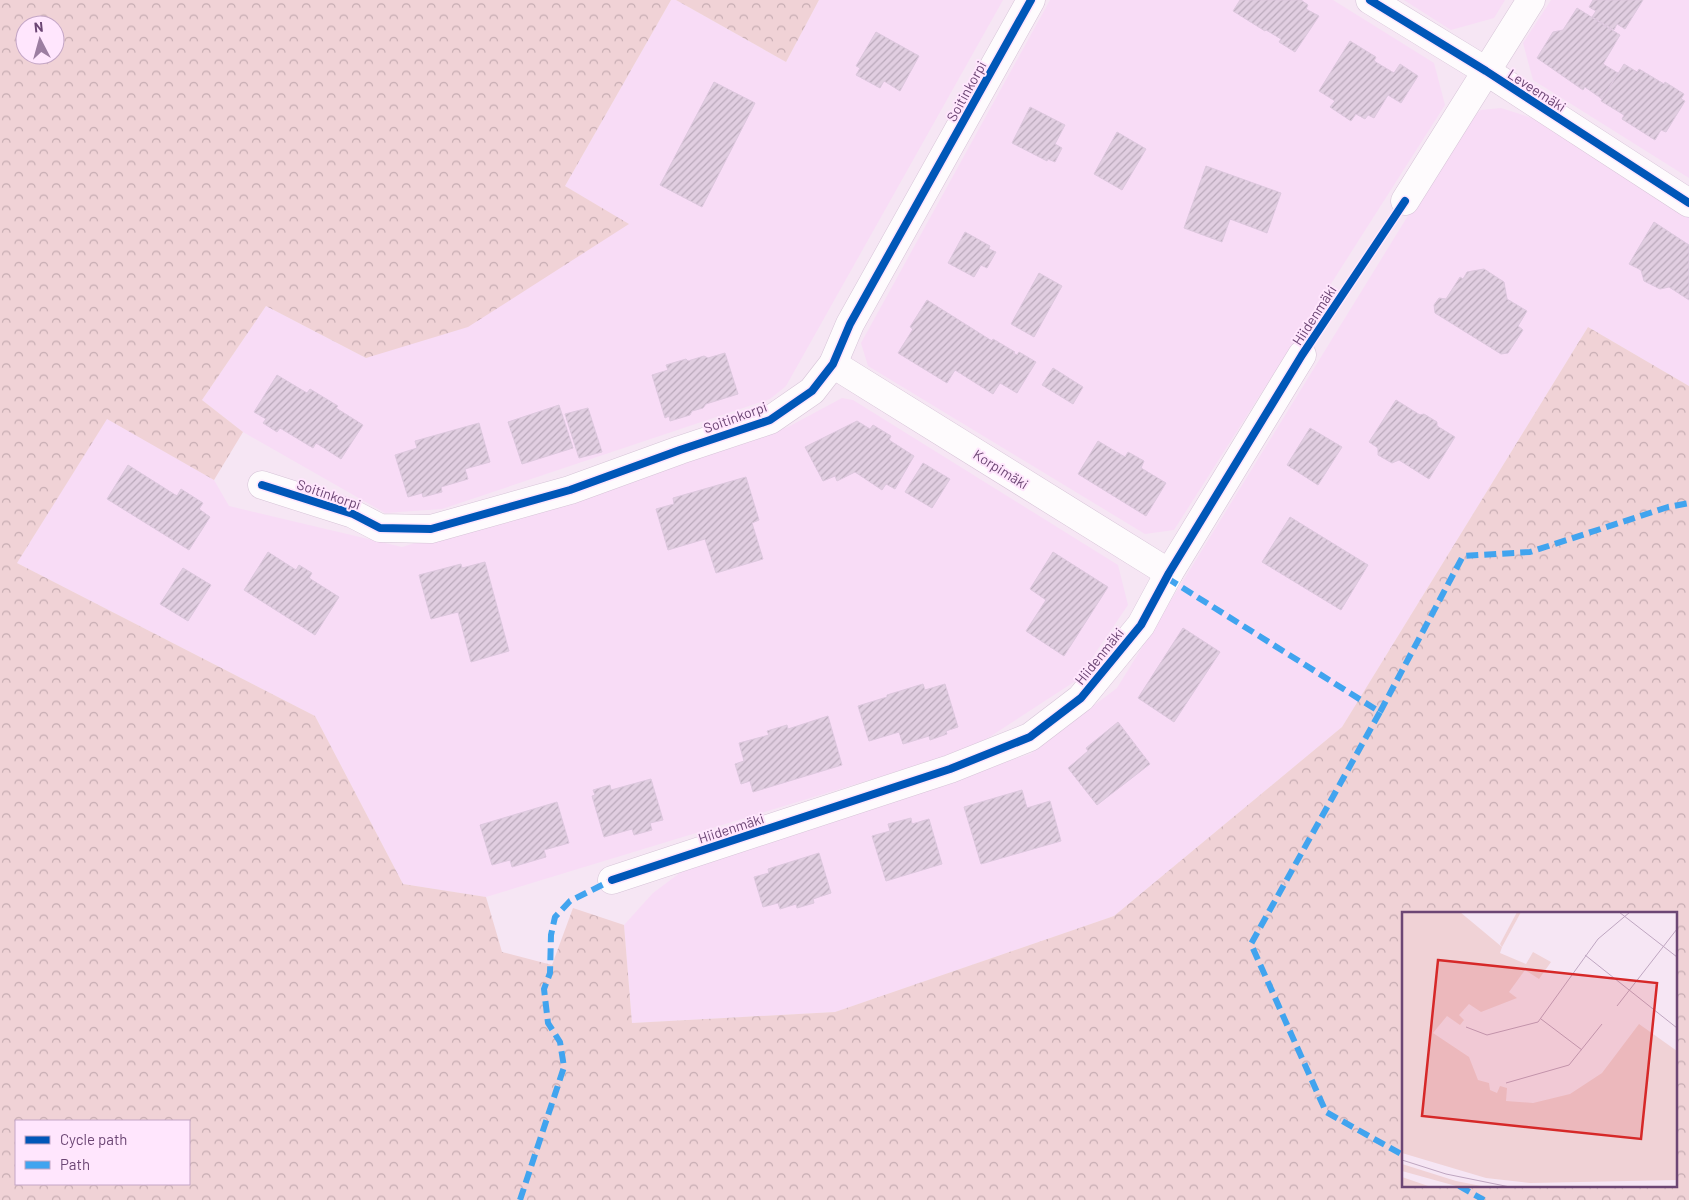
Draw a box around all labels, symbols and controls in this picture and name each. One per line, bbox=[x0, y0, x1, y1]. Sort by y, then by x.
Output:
north arrow bbox=[15, 15, 65, 65]
text: N bbox=[33, 18, 44, 36]
street label: Soitinkorpi bbox=[942, 58, 990, 124]
street label: Leveemäki bbox=[1505, 65, 1569, 115]
street label: Hiidenmäki bbox=[1288, 282, 1340, 348]
street label: Soitinkorpi bbox=[701, 398, 769, 436]
street label: Korpimäki bbox=[970, 445, 1032, 493]
street label: Soitinkorpi bbox=[295, 475, 363, 513]
street label: Hiidenmäki bbox=[1071, 624, 1127, 688]
street label: Hiidenmäki bbox=[696, 809, 766, 847]
inset map bbox=[1402, 912, 1676, 1188]
legend bbox=[15, 1120, 190, 1185]
text: Cycle path bbox=[60, 1130, 127, 1148]
text: Path bbox=[60, 1155, 90, 1173]

